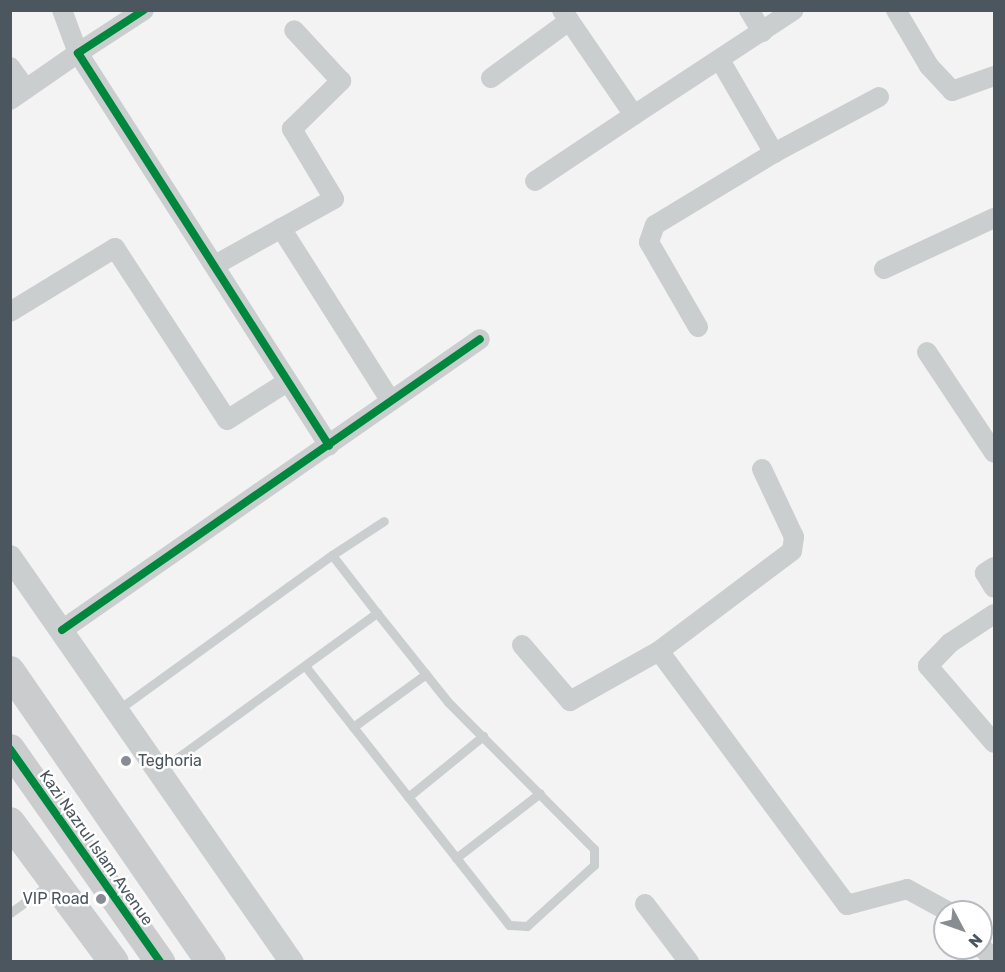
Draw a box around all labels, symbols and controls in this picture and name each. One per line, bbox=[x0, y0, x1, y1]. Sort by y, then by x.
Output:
place label: Teghoria bbox=[138, 751, 202, 771]
marker: Teghoria bbox=[119, 754, 133, 768]
street label: Kazi Nazrul Islam Avenue bbox=[35, 767, 157, 929]
place label: VIP Road bbox=[22, 889, 89, 909]
marker: VIP Road bbox=[94, 892, 108, 906]
north arrow bbox=[933, 900, 993, 960]
text: N bbox=[965, 930, 986, 951]

